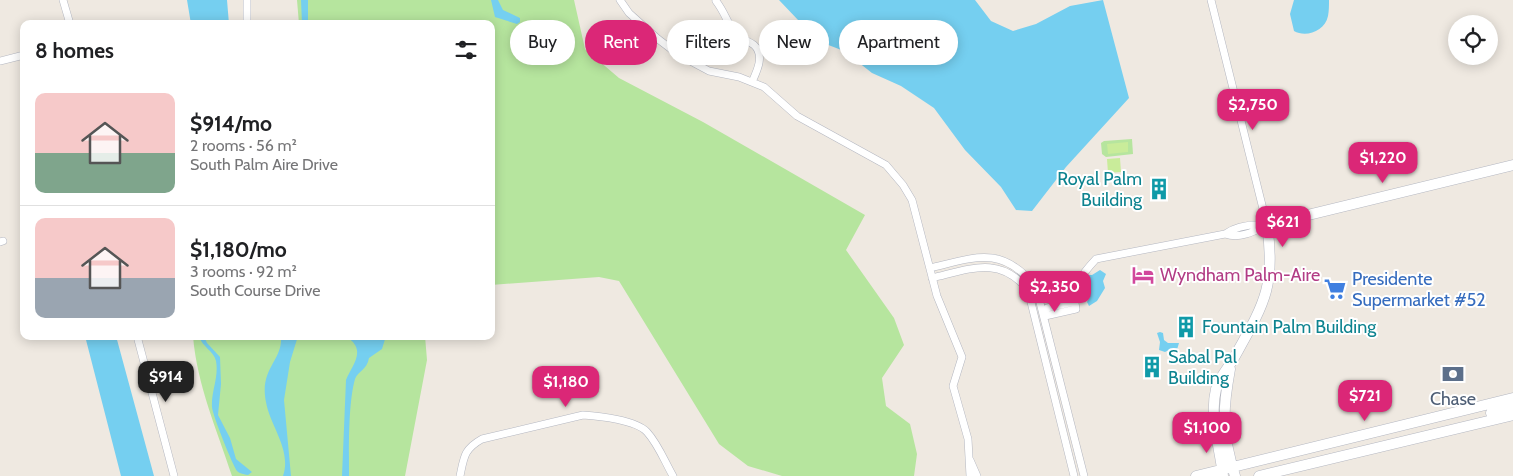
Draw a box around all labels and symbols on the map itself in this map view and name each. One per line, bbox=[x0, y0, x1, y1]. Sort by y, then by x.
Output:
pin: $2,750 bbox=[1212, 88, 1294, 131]
pin: $1,220 bbox=[1342, 142, 1424, 184]
place label: Royal Palm Building bbox=[1057, 168, 1143, 211]
building icon: Royal Palm Building bbox=[1146, 176, 1172, 202]
pin: $621 bbox=[1253, 206, 1313, 248]
hotel icon: Wyndham Palm-Aire bbox=[1130, 262, 1156, 288]
place label: Wyndham Palm-Aire bbox=[1160, 264, 1320, 286]
place label: Presidente Supermarket #52 bbox=[1352, 268, 1486, 311]
pin: $2,350 bbox=[1014, 270, 1096, 313]
supermarket icon: Presidente Supermarket #52 bbox=[1322, 276, 1348, 302]
building icon: Fountain Palm Building bbox=[1173, 314, 1199, 340]
place label: Fountain Palm Building bbox=[1202, 316, 1377, 338]
place label: Sabal Pal Building bbox=[1168, 346, 1238, 389]
building icon: Sabal Pal Building bbox=[1139, 354, 1165, 380]
pin: $914 bbox=[136, 360, 196, 403]
bank icon: Chase bbox=[1440, 361, 1466, 387]
pin: $1,180 bbox=[525, 366, 607, 408]
pin: $721 bbox=[1335, 380, 1395, 422]
place label: Chase bbox=[1430, 388, 1476, 410]
pin: $1,100 bbox=[1166, 412, 1248, 454]

